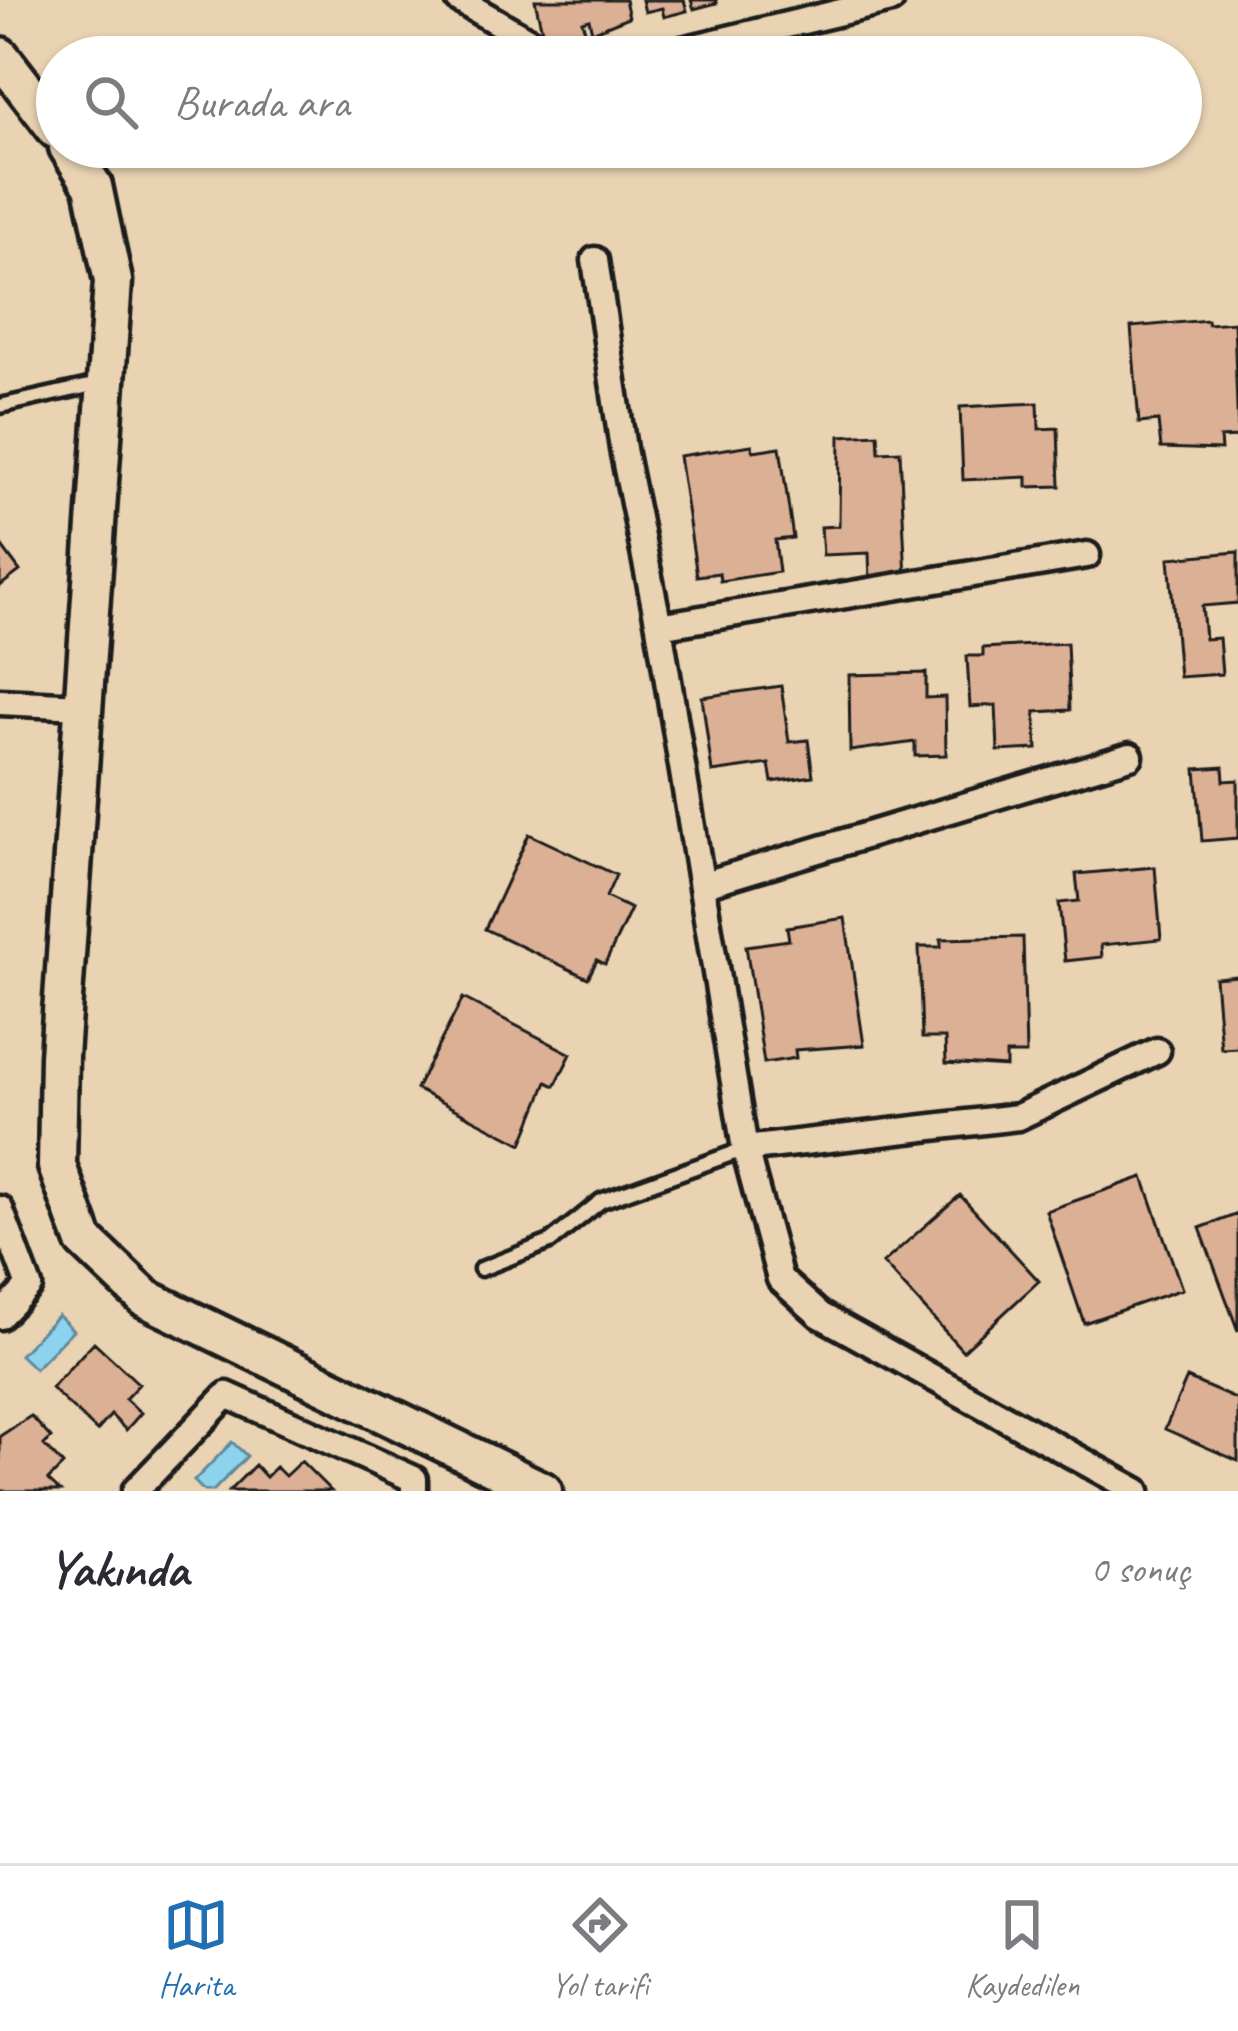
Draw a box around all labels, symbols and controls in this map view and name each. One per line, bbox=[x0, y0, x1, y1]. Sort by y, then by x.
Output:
search box bbox=[36, 36, 1202, 168]
icon: search bbox=[78, 69, 144, 135]
text: Burada ara bbox=[174, 74, 349, 131]
text: Yakında bbox=[48, 1537, 188, 1601]
text: 0 sonuç bbox=[1090, 1545, 1190, 1594]
tab: Harita bbox=[159, 1892, 234, 2006]
tab: Yol tarifi bbox=[551, 1892, 648, 2006]
tab: Kaydedilen bbox=[965, 1892, 1079, 2006]

